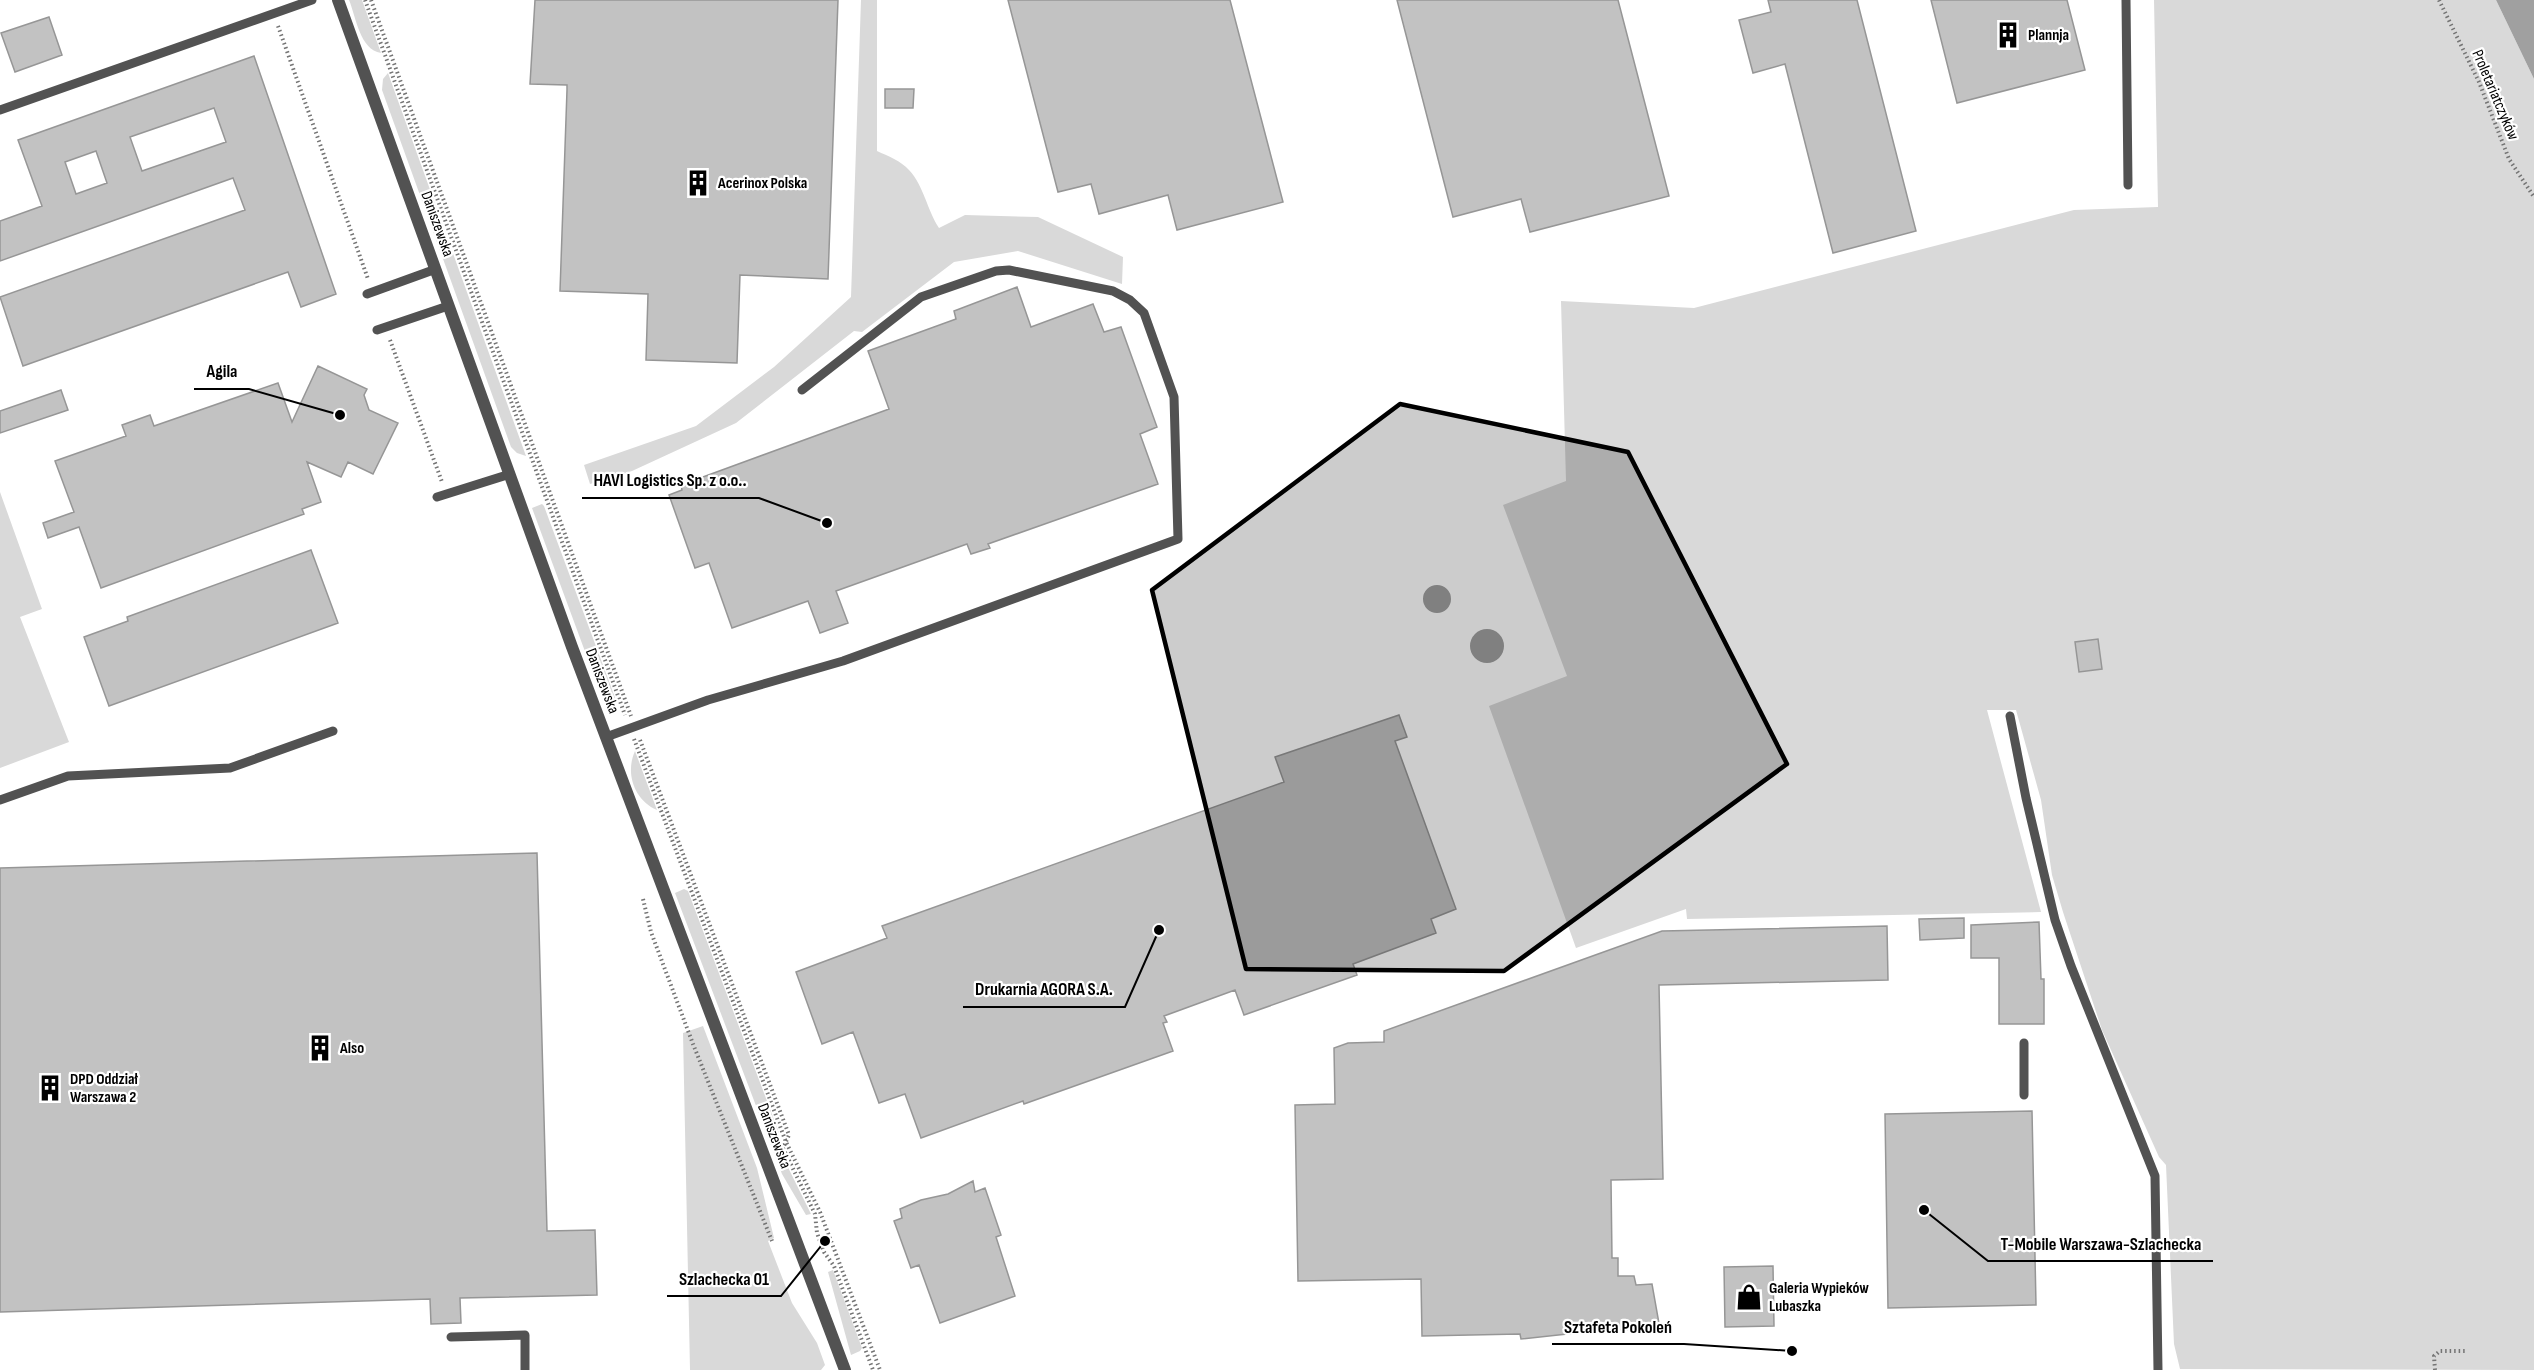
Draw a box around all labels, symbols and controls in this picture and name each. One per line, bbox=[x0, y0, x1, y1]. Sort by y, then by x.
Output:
building icon: Plannja bbox=[1993, 20, 2023, 50]
place label: Plannja bbox=[2028, 26, 2069, 45]
street label: Proletariatczyków bbox=[2467, 47, 2523, 143]
building icon: Acerinox Polska bbox=[683, 168, 713, 198]
place label: Acerinox Polska bbox=[717, 174, 807, 193]
street label: Daniszewska bbox=[416, 189, 458, 259]
callout: Agila bbox=[194, 353, 249, 389]
text: Agila bbox=[206, 361, 237, 382]
callout: HAVI Logistics Sp. z o.o.. bbox=[582, 462, 759, 498]
text: HAVI Logistics Sp. z o.o.. bbox=[593, 470, 747, 491]
street label: Daniszewska bbox=[581, 646, 623, 716]
callout: Drukarnia AGORA S.A. bbox=[963, 971, 1125, 1007]
text: Drukarnia AGORA S.A. bbox=[975, 979, 1113, 1000]
building icon: Also bbox=[305, 1033, 335, 1063]
place label: Also bbox=[339, 1039, 364, 1058]
place label: DPD Oddział Warszawa 2 bbox=[70, 1070, 139, 1107]
building icon: DPD Oddział Warszawa 2 bbox=[35, 1073, 65, 1103]
street label: Daniszewska bbox=[753, 1101, 795, 1171]
callout: T-Mobile Warszawa-Szlachecka bbox=[1988, 1225, 2213, 1261]
text: T-Mobile Warszawa-Szlachecka bbox=[2001, 1234, 2201, 1255]
callout: Szlachecka 01 bbox=[667, 1260, 781, 1296]
text: Szlachecka 01 bbox=[679, 1269, 769, 1290]
place label: Galeria Wypieków Lubaszka bbox=[1769, 1279, 1869, 1316]
shop icon: Galeria Wypieków Lubaszka bbox=[1734, 1282, 1764, 1312]
callout: Sztafeta Pokoleń bbox=[1552, 1308, 1684, 1344]
text: Sztafeta Pokoleń bbox=[1564, 1317, 1672, 1338]

